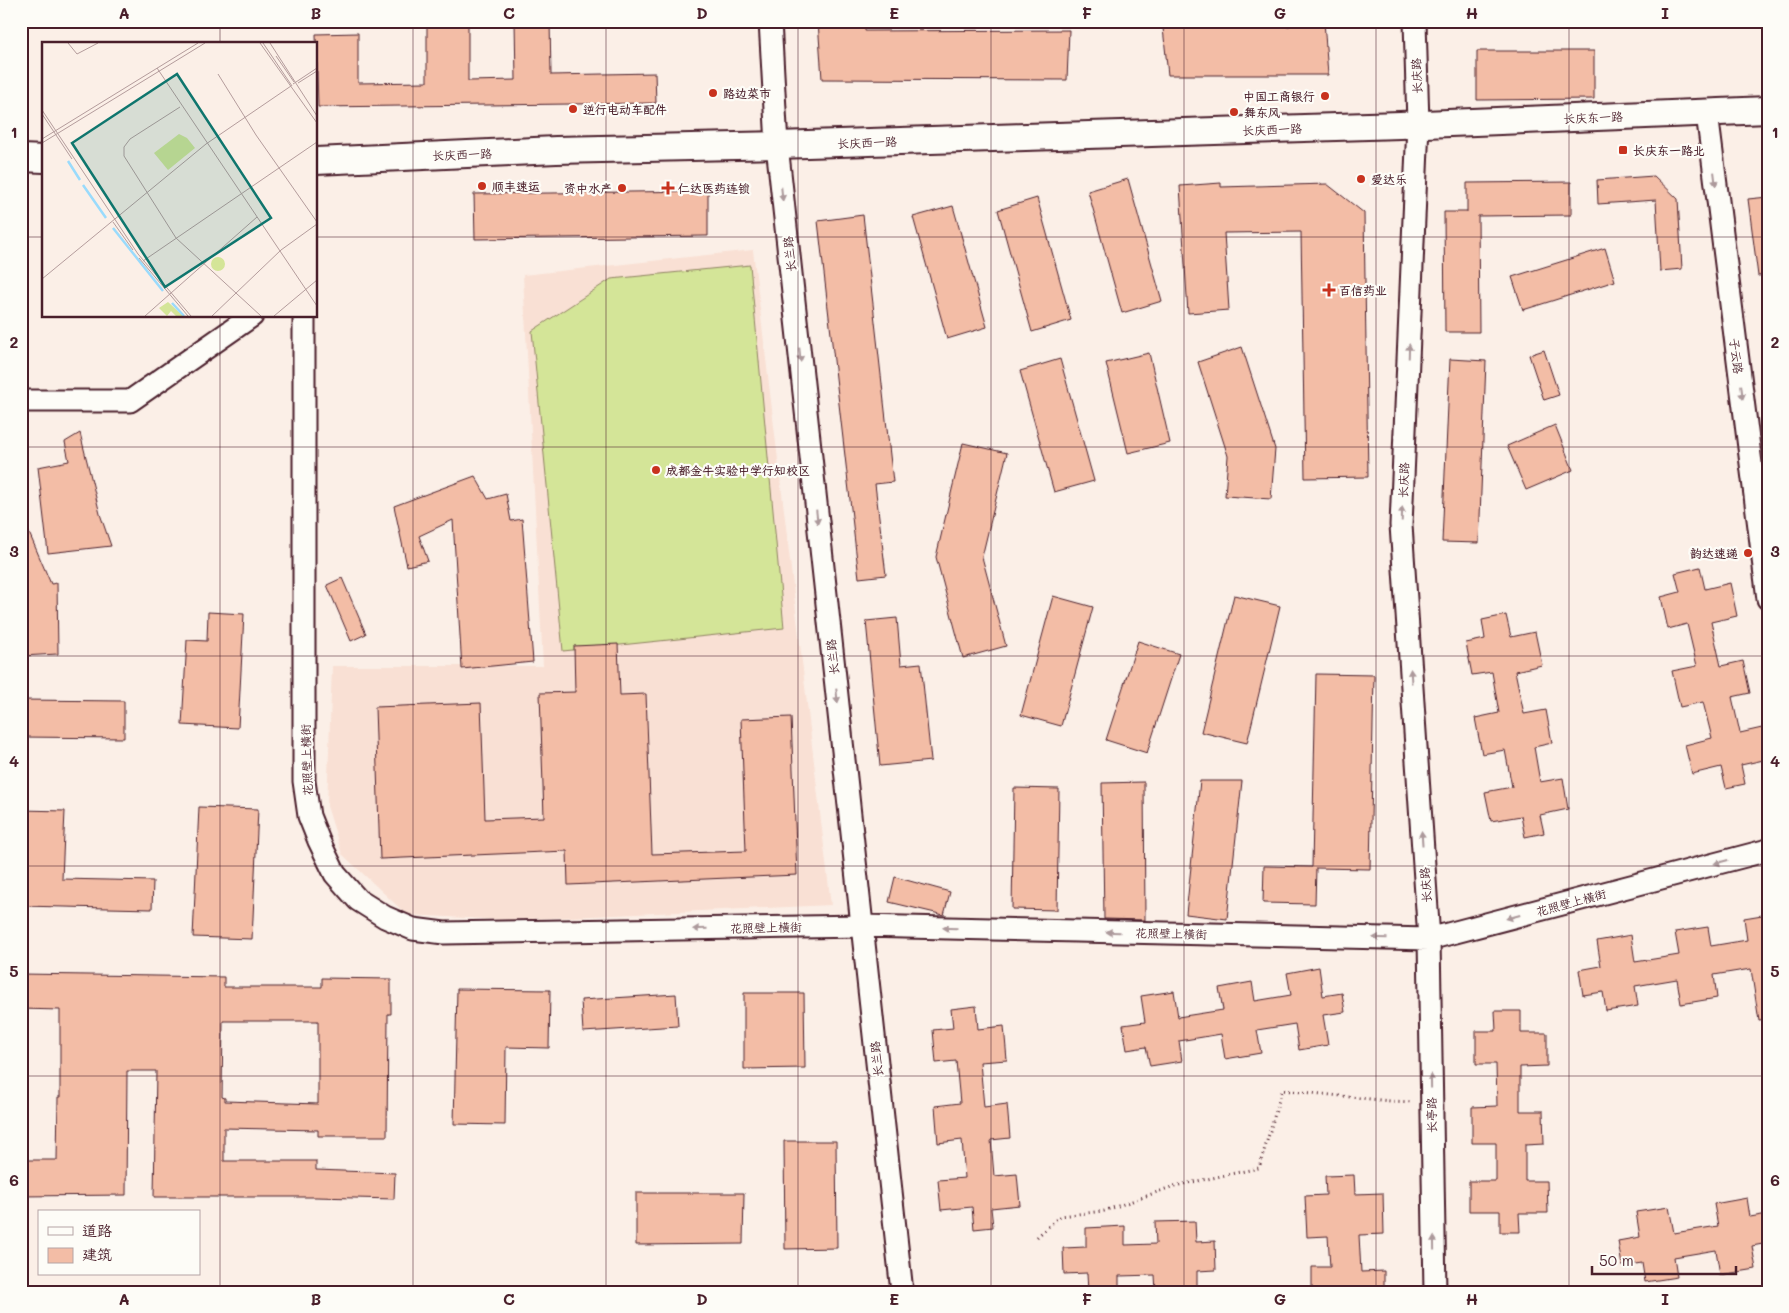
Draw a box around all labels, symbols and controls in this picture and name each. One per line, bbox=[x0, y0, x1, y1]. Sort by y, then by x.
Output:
text: A bbox=[118, 2, 130, 23]
text: B bbox=[311, 2, 321, 23]
text: C bbox=[503, 2, 515, 23]
text: D bbox=[696, 2, 708, 23]
text: E bbox=[889, 2, 899, 23]
text: F bbox=[1082, 2, 1092, 23]
text: G bbox=[1274, 2, 1286, 23]
text: H bbox=[1466, 2, 1478, 23]
text: I bbox=[1661, 2, 1669, 23]
inset map bbox=[42, 42, 318, 318]
street label: 长庆路 bbox=[1407, 58, 1425, 94]
place label: 路边菜市 bbox=[723, 85, 771, 101]
marker: 路边菜市 bbox=[707, 87, 719, 99]
place label: 中国工商银行 bbox=[1243, 88, 1315, 104]
marker: 中国工商银行 bbox=[1319, 90, 1331, 102]
place label: 逆行电动车配件 bbox=[583, 101, 667, 117]
marker: 逆行电动车配件 bbox=[567, 103, 579, 115]
place label: 舞东风 bbox=[1244, 104, 1280, 120]
marker: 舞东风 bbox=[1228, 106, 1240, 118]
street label: 长庆东一路 bbox=[1563, 108, 1623, 126]
street label: 长庆西一路 bbox=[1242, 120, 1302, 138]
text: 1 bbox=[10, 121, 18, 142]
text: 1 bbox=[1771, 121, 1779, 142]
street label: 长庆西一路 bbox=[837, 133, 897, 151]
place label: 长庆东一路北 bbox=[1633, 142, 1705, 158]
marker: 长庆东一路北 bbox=[1617, 144, 1629, 156]
street label: 长庆西一路 bbox=[432, 145, 492, 163]
place label: 爱达乐 bbox=[1371, 171, 1407, 187]
one-way arrow bbox=[1711, 171, 1719, 187]
marker: 爱达乐 bbox=[1355, 173, 1367, 185]
place label: 顺丰速运 bbox=[492, 178, 540, 194]
marker: 顺丰速运 bbox=[476, 180, 488, 192]
place label: 资中水产 bbox=[564, 180, 612, 196]
place label: 仁达医药连锁 bbox=[678, 180, 750, 196]
marker: 资中水产 bbox=[616, 182, 628, 194]
marker: 仁达医药连锁 bbox=[662, 182, 674, 194]
one-way arrow bbox=[778, 186, 786, 202]
street label: 长兰路 bbox=[779, 235, 799, 273]
place label: 百信药业 bbox=[1339, 282, 1387, 298]
marker: 百信药业 bbox=[1323, 284, 1335, 296]
text: 2 bbox=[10, 331, 19, 352]
text: 2 bbox=[1771, 331, 1780, 352]
street label: 子云路 bbox=[1727, 337, 1747, 375]
one-way arrow bbox=[1405, 343, 1413, 359]
one-way arrow bbox=[796, 348, 804, 364]
one-way arrow bbox=[1738, 384, 1746, 400]
place label: 成都金牛实验中学行知校区 bbox=[666, 462, 810, 478]
street label: 长庆路 bbox=[1394, 462, 1412, 498]
marker: 成都金牛实验中学行知校区 bbox=[650, 464, 662, 476]
one-way arrow bbox=[1398, 506, 1406, 522]
one-way arrow bbox=[813, 509, 821, 525]
text: 3 bbox=[9, 540, 19, 561]
text: 3 bbox=[1770, 540, 1780, 561]
place label: 韵达速递 bbox=[1690, 545, 1738, 561]
marker: 韵达速递 bbox=[1742, 547, 1754, 559]
street label: 长兰路 bbox=[822, 638, 842, 676]
one-way arrow bbox=[1407, 668, 1415, 684]
one-way arrow bbox=[833, 688, 841, 704]
street label: 花照壁上横街 bbox=[297, 724, 315, 796]
text: 4 bbox=[9, 750, 19, 771]
text: 4 bbox=[1770, 750, 1780, 771]
one-way arrow bbox=[1418, 830, 1426, 846]
one-way arrow bbox=[1713, 859, 1728, 867]
street label: 长庆路 bbox=[1416, 866, 1434, 904]
street label: 花照壁上横街 bbox=[1534, 885, 1608, 919]
one-way arrow bbox=[1505, 913, 1520, 921]
street label: 花照壁上横街 bbox=[730, 918, 802, 936]
one-way arrow bbox=[942, 923, 958, 931]
street label: 花照壁上横街 bbox=[1135, 924, 1207, 942]
one-way arrow bbox=[692, 925, 708, 933]
one-way arrow bbox=[1104, 927, 1120, 935]
one-way arrow bbox=[1372, 934, 1388, 942]
text: 5 bbox=[9, 960, 19, 981]
text: 5 bbox=[1770, 960, 1780, 981]
street label: 长兰路 bbox=[866, 1040, 886, 1078]
one-way arrow bbox=[1426, 1072, 1434, 1088]
street label: 长亭路 bbox=[1423, 1097, 1439, 1133]
text: 6 bbox=[9, 1169, 19, 1190]
text: 6 bbox=[1770, 1169, 1780, 1190]
legend bbox=[38, 1210, 200, 1276]
text: 道路 bbox=[82, 1220, 112, 1240]
one-way arrow bbox=[1430, 1235, 1438, 1251]
scale bar bbox=[1592, 1243, 1735, 1275]
text: 建筑 bbox=[82, 1244, 112, 1264]
text: 50 m bbox=[1599, 1250, 1634, 1270]
text: A bbox=[118, 1288, 130, 1309]
text: B bbox=[311, 1288, 321, 1309]
text: C bbox=[503, 1288, 515, 1309]
text: D bbox=[696, 1288, 708, 1309]
text: E bbox=[889, 1288, 899, 1309]
text: F bbox=[1082, 1288, 1092, 1309]
text: G bbox=[1274, 1288, 1286, 1309]
text: H bbox=[1466, 1288, 1478, 1309]
text: I bbox=[1661, 1288, 1669, 1309]

